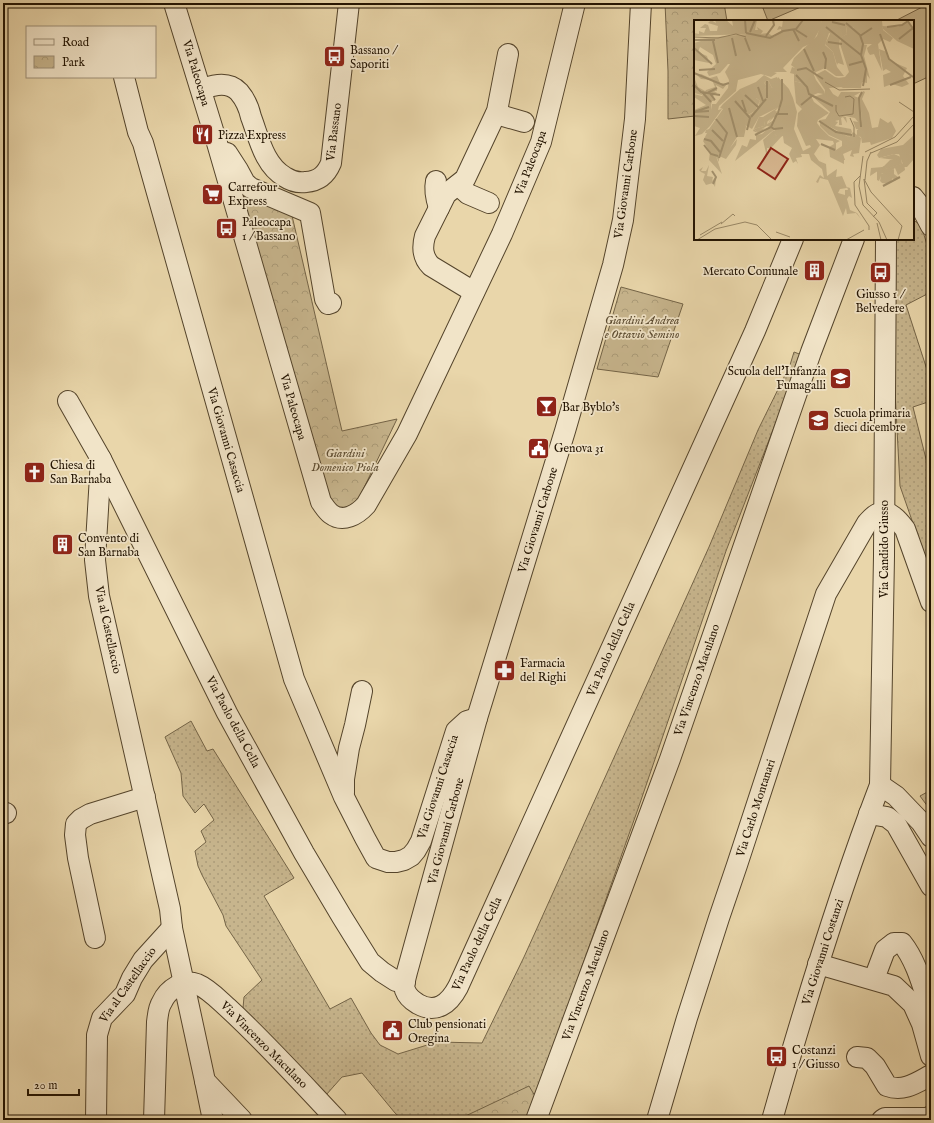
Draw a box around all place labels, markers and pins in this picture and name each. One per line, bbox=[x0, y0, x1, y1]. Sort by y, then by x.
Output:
place label: Bassano / Saporiti bbox=[350, 43, 398, 73]
bus stop icon: Bassano / Saporiti bbox=[321, 44, 347, 70]
restaurant icon: Pizza Express bbox=[190, 122, 216, 148]
place label: Pizza Express bbox=[218, 128, 286, 144]
place label: Carrefour Express bbox=[228, 180, 278, 210]
supermarket icon: Carrefour Express bbox=[200, 181, 226, 207]
place label: Paleocapa 1 / Bassano bbox=[242, 215, 296, 244]
bus stop icon: Paleocapa 1 / Bassano bbox=[214, 216, 240, 242]
building icon: Mercato Comunale bbox=[801, 258, 827, 284]
bus stop icon: Giusso 1 / Belvedere bbox=[867, 260, 893, 286]
place label: Mercato Comunale bbox=[703, 264, 798, 279]
place label: Giusso 1 / Belvedere bbox=[855, 287, 906, 316]
place label: Scuola dell'Infanzia Fumagalli bbox=[728, 364, 827, 393]
school or university icon: Scuola dell'Infanzia Fumagalli bbox=[828, 365, 854, 391]
bar icon: Bar Byblo's bbox=[533, 394, 559, 420]
place label: Bar Byblo's bbox=[562, 400, 619, 415]
place label: Scuola primaria dieci dicembre bbox=[834, 406, 911, 435]
school or university icon: Scuola primaria dieci dicembre bbox=[806, 407, 832, 433]
public building icon: Genova 31 bbox=[525, 435, 551, 461]
place label: Genova 31 bbox=[554, 441, 604, 456]
place label: Chiesa di San Barnaba bbox=[50, 458, 112, 487]
church icon: Chiesa di San Barnaba bbox=[21, 459, 47, 485]
place label: Convento di San Barnaba bbox=[78, 531, 140, 560]
building icon: Convento di San Barnaba bbox=[49, 532, 75, 558]
place label: Farmacia del Righi bbox=[520, 656, 566, 685]
pharmacy icon: Farmacia del Righi bbox=[492, 657, 518, 683]
place label: Club pensionati Oregina bbox=[408, 1017, 486, 1046]
public building icon: Club pensionati Oregina bbox=[380, 1018, 406, 1044]
place label: Costanzi 1 / Giusso bbox=[792, 1043, 840, 1072]
bus stop icon: Costanzi 1 / Giusso bbox=[764, 1044, 790, 1070]

